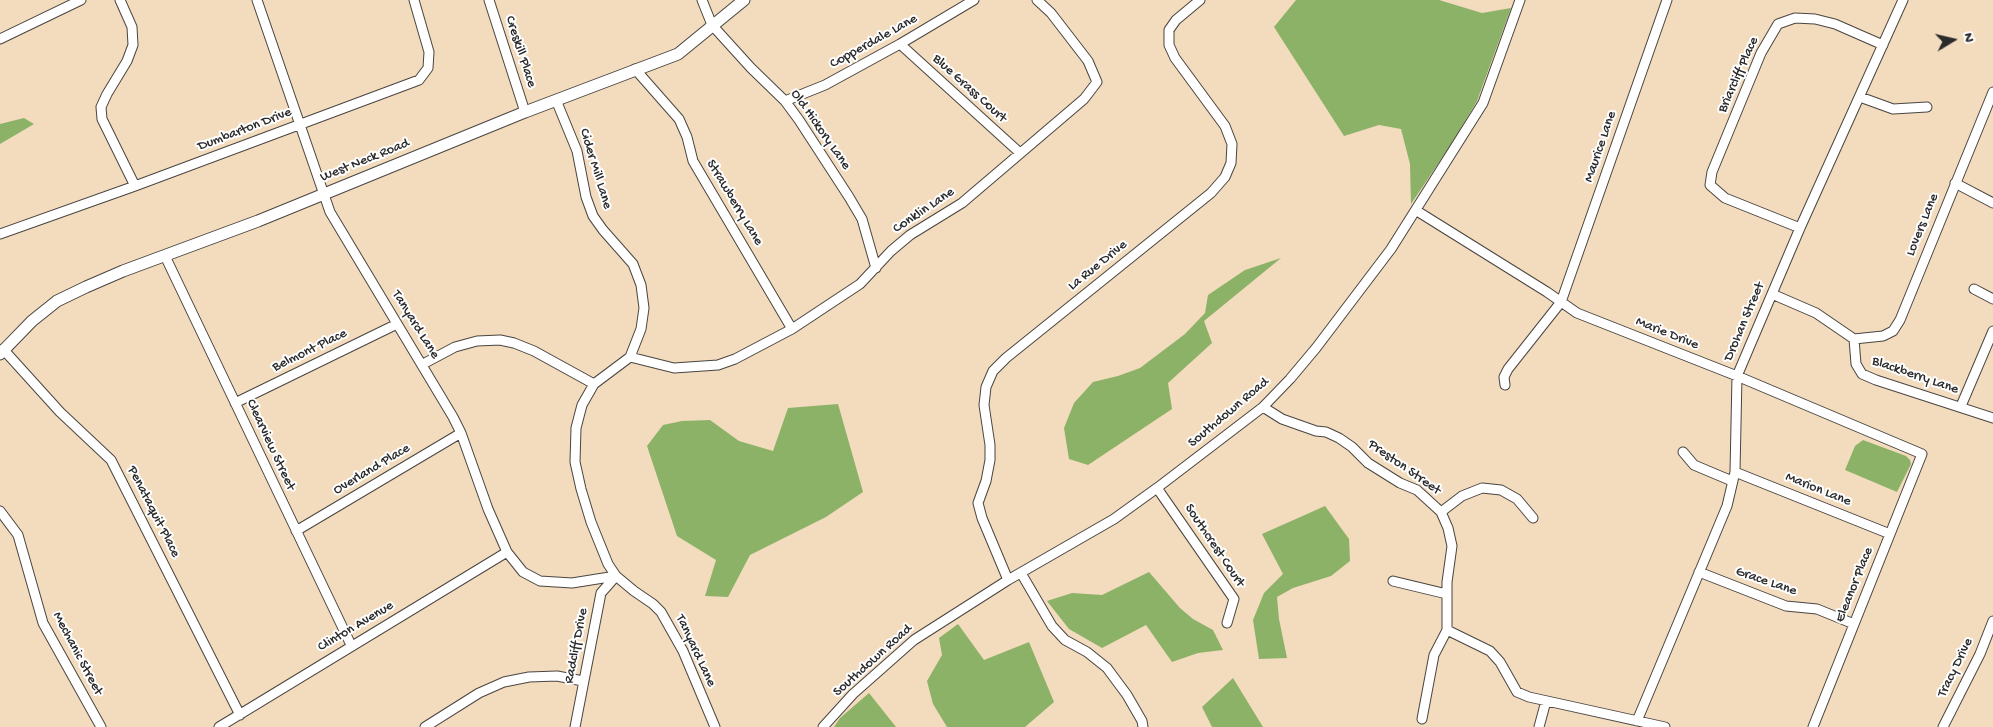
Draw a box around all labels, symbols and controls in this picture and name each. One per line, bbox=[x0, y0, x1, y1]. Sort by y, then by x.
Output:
street label: Copperdale Lane bbox=[827, 11, 921, 73]
street label: Creskill Place bbox=[501, 14, 539, 90]
north arrow bbox=[1928, 15, 1978, 65]
text: N bbox=[1959, 32, 1977, 43]
street label: Briarcliff Place bbox=[1715, 34, 1763, 116]
street label: Blue Grass Court bbox=[928, 51, 1010, 127]
street label: Old Hickory Lane bbox=[786, 87, 854, 173]
street label: Dumbarton Drive bbox=[196, 104, 294, 156]
street label: Maurice Lane bbox=[1581, 109, 1621, 185]
street label: Cider Mill Lane bbox=[575, 127, 615, 211]
street label: West Neck Road bbox=[318, 135, 412, 187]
street label: Strawberry Lane bbox=[702, 157, 766, 249]
street label: Conklin Lane bbox=[890, 184, 958, 238]
street label: Lovers Lane bbox=[1903, 191, 1943, 259]
street label: La Rue Drive bbox=[1065, 237, 1131, 295]
street label: Drohan Street bbox=[1721, 280, 1769, 364]
street label: Tanyard Lane bbox=[387, 288, 443, 362]
street label: Marie Drive bbox=[1633, 314, 1701, 354]
street label: Belmont Place bbox=[270, 326, 350, 376]
street label: Blackberry Lane bbox=[1869, 353, 1961, 399]
street label: Southdown Road bbox=[1185, 374, 1273, 452]
street label: Clearview Street bbox=[242, 397, 298, 493]
street label: Preston Street bbox=[1364, 437, 1444, 499]
street label: Overland Place bbox=[331, 441, 413, 499]
street label: Penataquit Place bbox=[123, 463, 183, 561]
street label: Marion Lane bbox=[1783, 469, 1853, 511]
street label: Southcrest Court bbox=[1180, 501, 1248, 591]
street label: Eleanor Place bbox=[1832, 545, 1878, 625]
street label: Grace Lane bbox=[1733, 564, 1799, 600]
street label: Clinton Avenue bbox=[315, 598, 397, 656]
street label: Radcliff Drive bbox=[561, 607, 593, 685]
street label: Mechanic Street bbox=[48, 609, 106, 699]
street label: Tanyard Lane bbox=[671, 612, 719, 690]
street label: Southdown Road bbox=[830, 621, 916, 701]
street label: Tracy Drive bbox=[1935, 636, 1977, 700]

